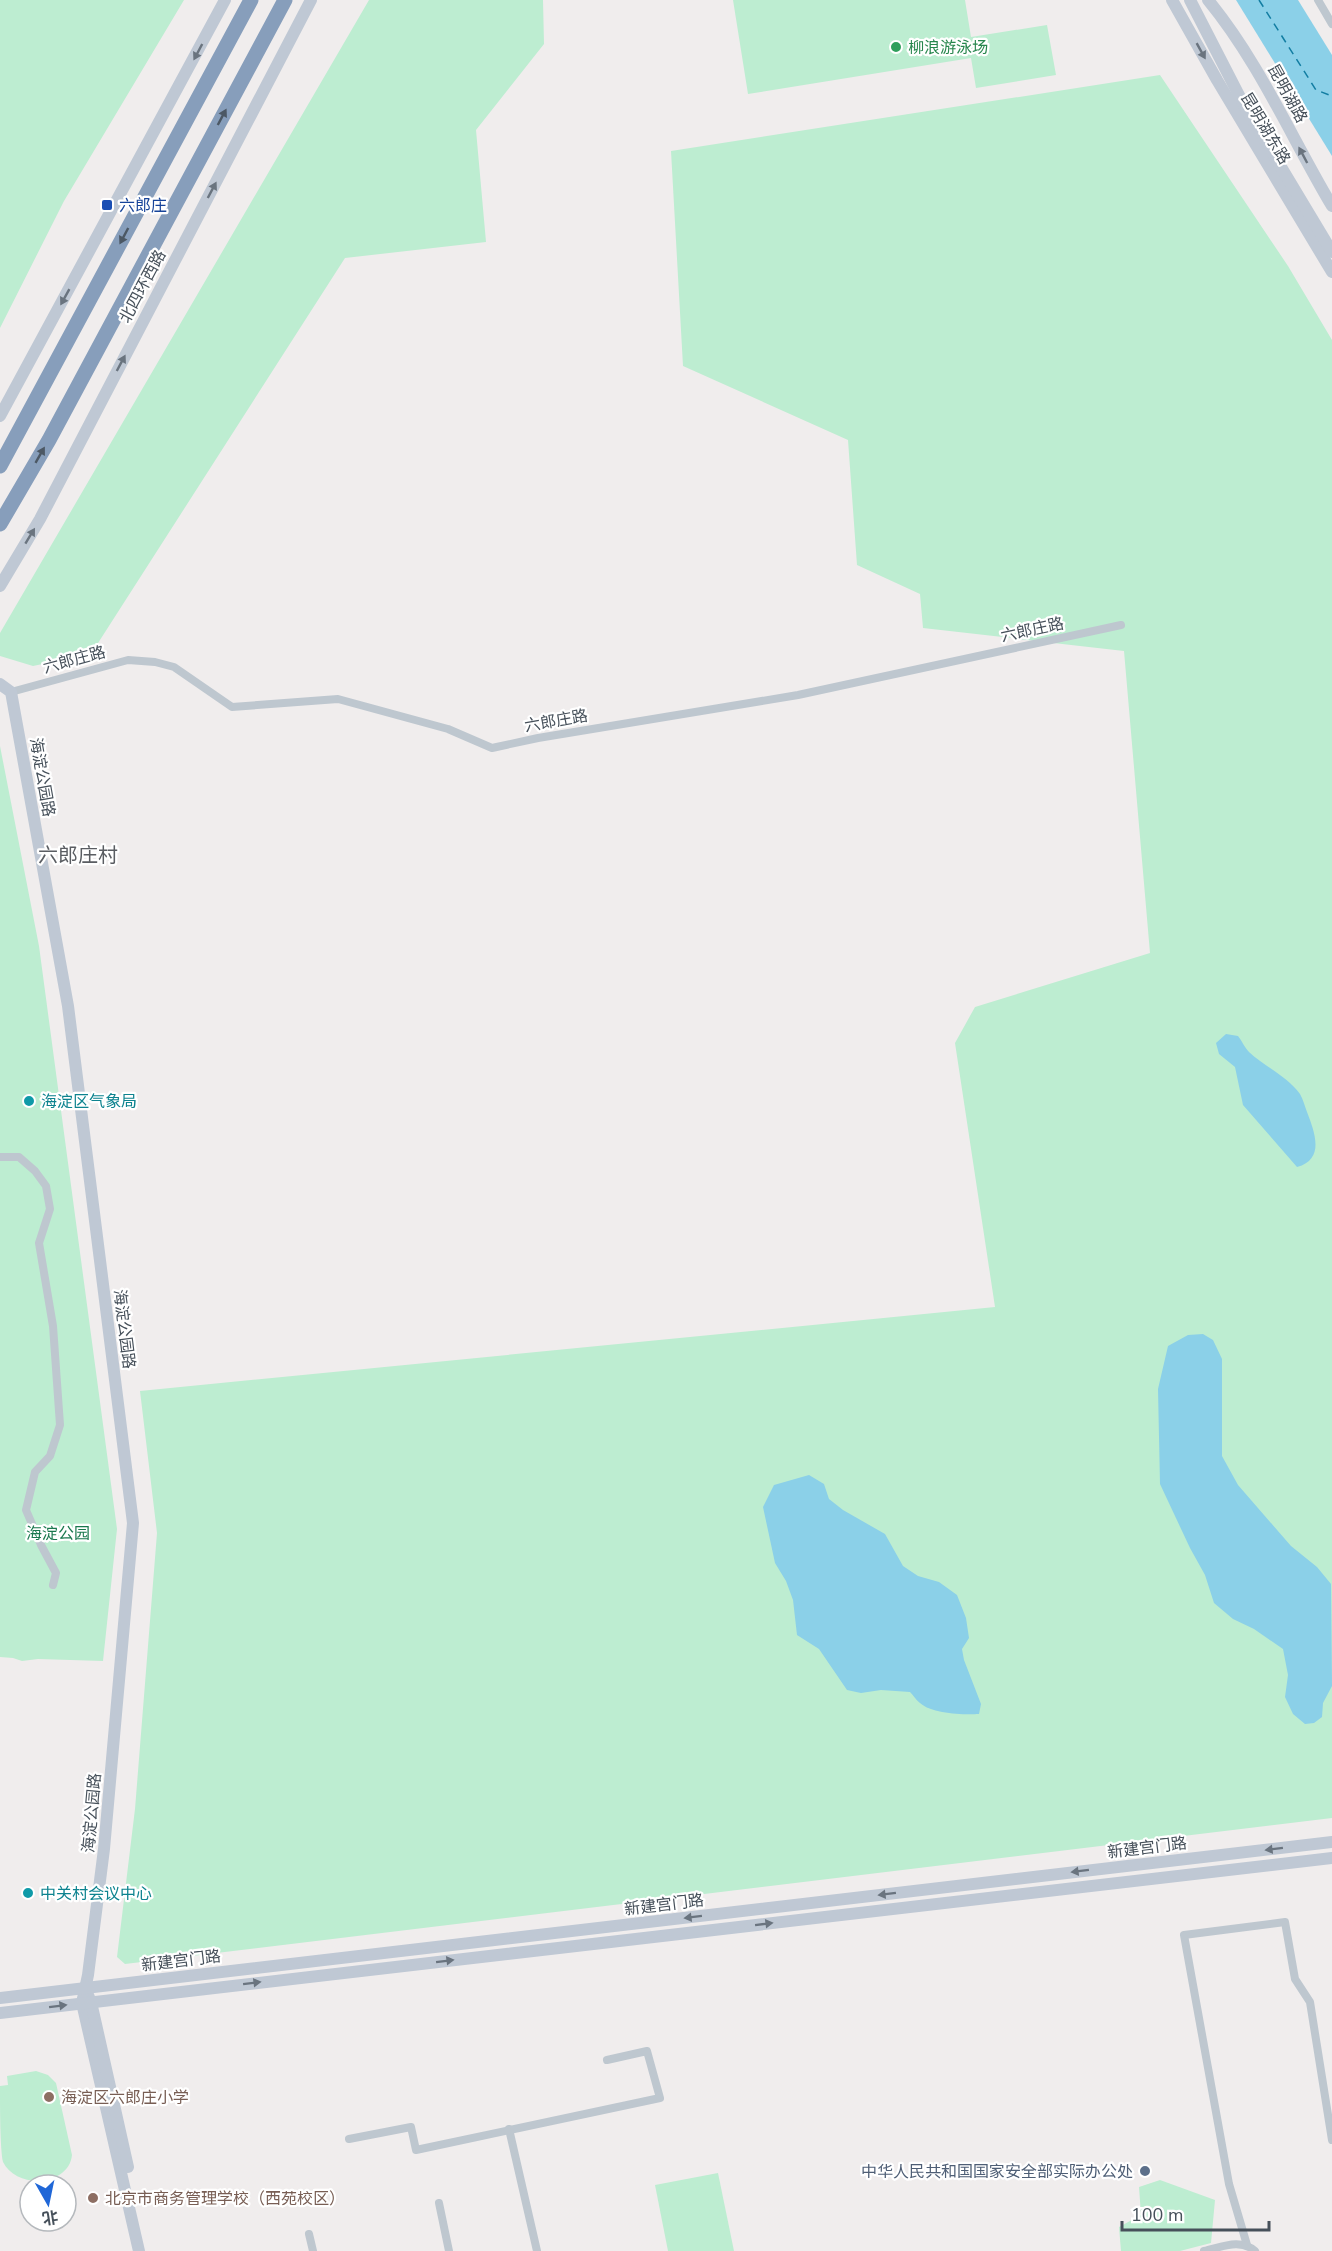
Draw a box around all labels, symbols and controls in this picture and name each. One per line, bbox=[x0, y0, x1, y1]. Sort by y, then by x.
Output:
place label: 柳浪游泳场 bbox=[908, 37, 988, 59]
marker: 柳浪游泳场 bbox=[889, 40, 903, 54]
one-way arrow bbox=[193, 43, 203, 60]
one-way arrow bbox=[1196, 43, 1206, 60]
street label: 昆明湖路 bbox=[1262, 60, 1312, 127]
street label: 昆明湖东路 bbox=[1235, 89, 1295, 168]
one-way arrow bbox=[217, 109, 227, 126]
one-way arrow bbox=[1298, 146, 1308, 163]
one-way arrow bbox=[207, 182, 217, 199]
place label: 六郎庄 bbox=[119, 195, 167, 217]
marker: 六郎庄 bbox=[100, 198, 114, 212]
one-way arrow bbox=[119, 228, 129, 245]
street label: 北四环西路 bbox=[114, 246, 171, 327]
one-way arrow bbox=[60, 289, 70, 306]
one-way arrow bbox=[117, 355, 126, 372]
one-way arrow bbox=[35, 446, 45, 463]
one-way arrow bbox=[25, 528, 36, 544]
street label: 六郎庄路 bbox=[999, 613, 1066, 647]
street label: 六郎庄路 bbox=[40, 641, 108, 679]
street label: 六郎庄路 bbox=[523, 705, 590, 737]
street label: 海淀公园路 bbox=[24, 736, 60, 818]
district label: 六郎庄村 bbox=[38, 842, 118, 869]
place label: 海淀区气象局 bbox=[41, 1091, 137, 1113]
marker: 海淀区气象局 bbox=[22, 1094, 36, 1108]
street label: 海淀公园路 bbox=[108, 1288, 140, 1370]
park label: 海淀公园 bbox=[26, 1523, 90, 1545]
street label: 海淀公园路 bbox=[78, 1772, 106, 1854]
street label: 新建宫门路 bbox=[1106, 1832, 1188, 1864]
one-way arrow bbox=[1264, 1844, 1283, 1853]
one-way arrow bbox=[1071, 1866, 1090, 1876]
place label: 中关村会议中心 bbox=[40, 1883, 152, 1905]
marker: 中关村会议中心 bbox=[21, 1886, 35, 1900]
street label: 新建宫门路 bbox=[623, 1889, 705, 1921]
one-way arrow bbox=[877, 1889, 896, 1899]
one-way arrow bbox=[683, 1912, 702, 1922]
one-way arrow bbox=[755, 1919, 774, 1929]
street label: 新建宫门路 bbox=[140, 1945, 222, 1977]
one-way arrow bbox=[436, 1956, 455, 1966]
one-way arrow bbox=[242, 1979, 261, 1988]
one-way arrow bbox=[49, 2001, 68, 2011]
place label: 海淀区六郎庄小学 bbox=[61, 2087, 189, 2109]
marker: 海淀区六郎庄小学 bbox=[42, 2090, 56, 2104]
place label: 中华人民共和国国家安全部实际办公处 bbox=[861, 2161, 1133, 2183]
marker: 中华人民共和国国家安全部实际办公处 bbox=[1138, 2164, 1152, 2178]
north arrow bbox=[18, 2173, 78, 2233]
place label: 北京市商务管理学校（西苑校区） bbox=[105, 2188, 345, 2210]
marker: 北京市商务管理学校（西苑校区） bbox=[86, 2191, 100, 2205]
scale bar bbox=[1122, 2194, 1269, 2232]
text: 100 m bbox=[1131, 2203, 1183, 2227]
text: 北 bbox=[41, 2205, 60, 2229]

